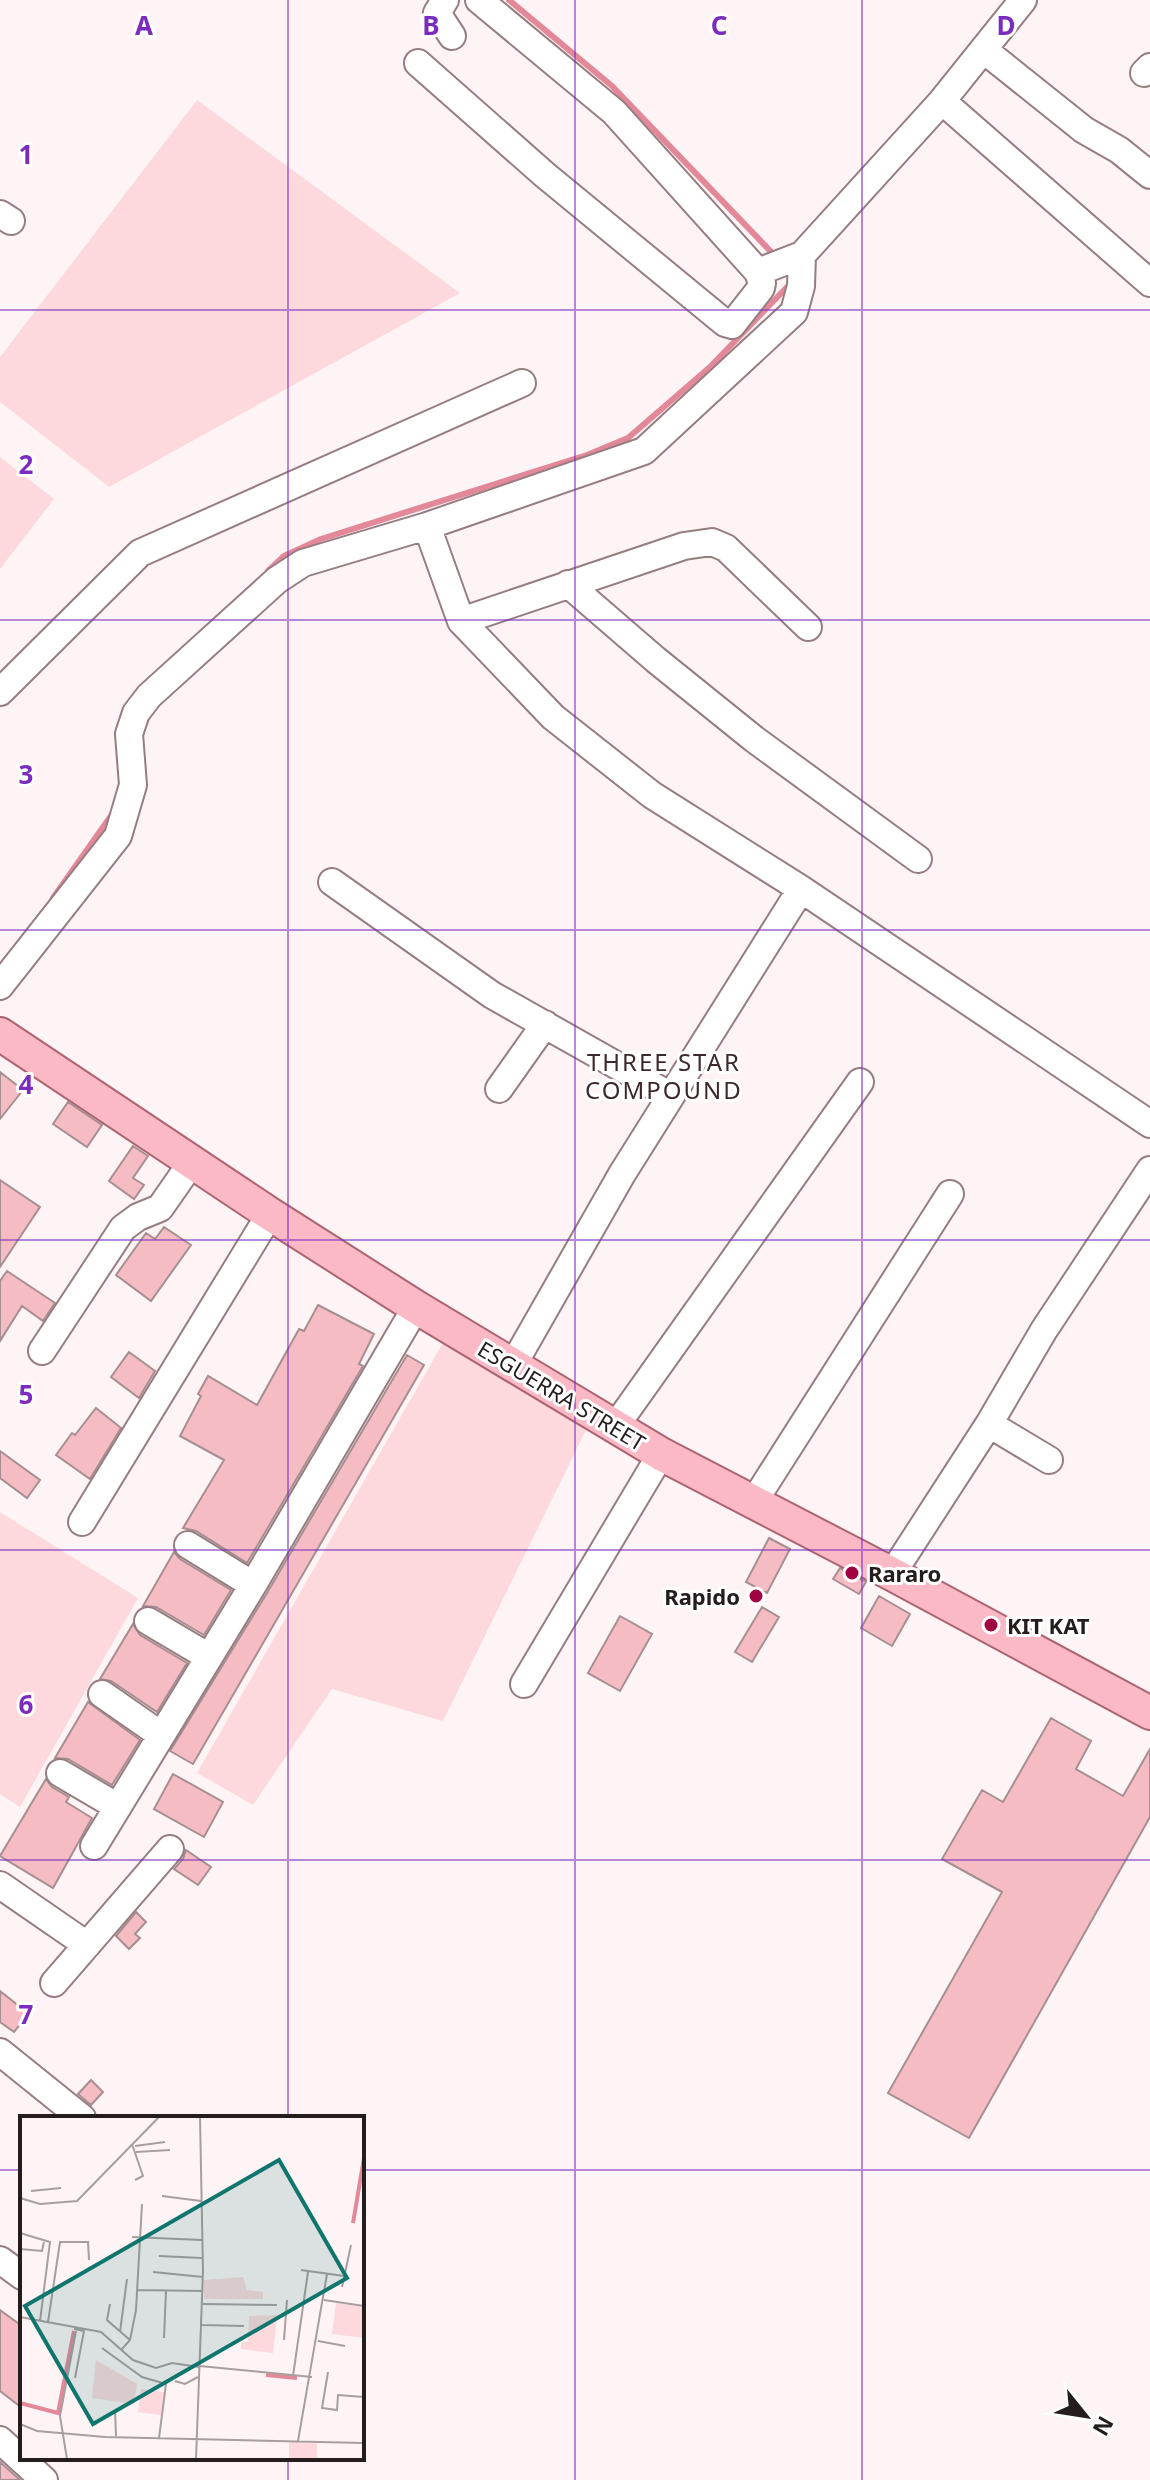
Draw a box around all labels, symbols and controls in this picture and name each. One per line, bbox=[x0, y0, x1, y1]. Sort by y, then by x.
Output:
text: A bbox=[135, 7, 153, 43]
text: B bbox=[422, 7, 440, 43]
text: C bbox=[711, 7, 727, 43]
text: D bbox=[996, 7, 1016, 43]
text: 1 bbox=[19, 136, 33, 172]
text: 2 bbox=[19, 446, 34, 482]
text: 3 bbox=[19, 756, 33, 792]
district label: THREE STAR COMPOUND bbox=[585, 1045, 743, 1106]
text: 4 bbox=[19, 1066, 34, 1102]
street label: ESGUERRA STREET bbox=[473, 1333, 651, 1457]
text: 5 bbox=[19, 1376, 33, 1412]
place label: Rararo bbox=[868, 1558, 941, 1588]
marker: Rararo bbox=[843, 1564, 861, 1582]
place label: Rapido bbox=[664, 1581, 740, 1611]
marker: Rapido bbox=[747, 1587, 765, 1605]
place label: KIT KAT bbox=[1007, 1610, 1090, 1640]
marker: KIT KAT bbox=[982, 1616, 1000, 1634]
text: 6 bbox=[19, 1686, 34, 1722]
text: 7 bbox=[19, 1996, 34, 2032]
inset map bbox=[20, 2116, 364, 2460]
north arrow bbox=[1046, 2376, 1126, 2456]
text: N bbox=[1087, 2411, 1122, 2442]

